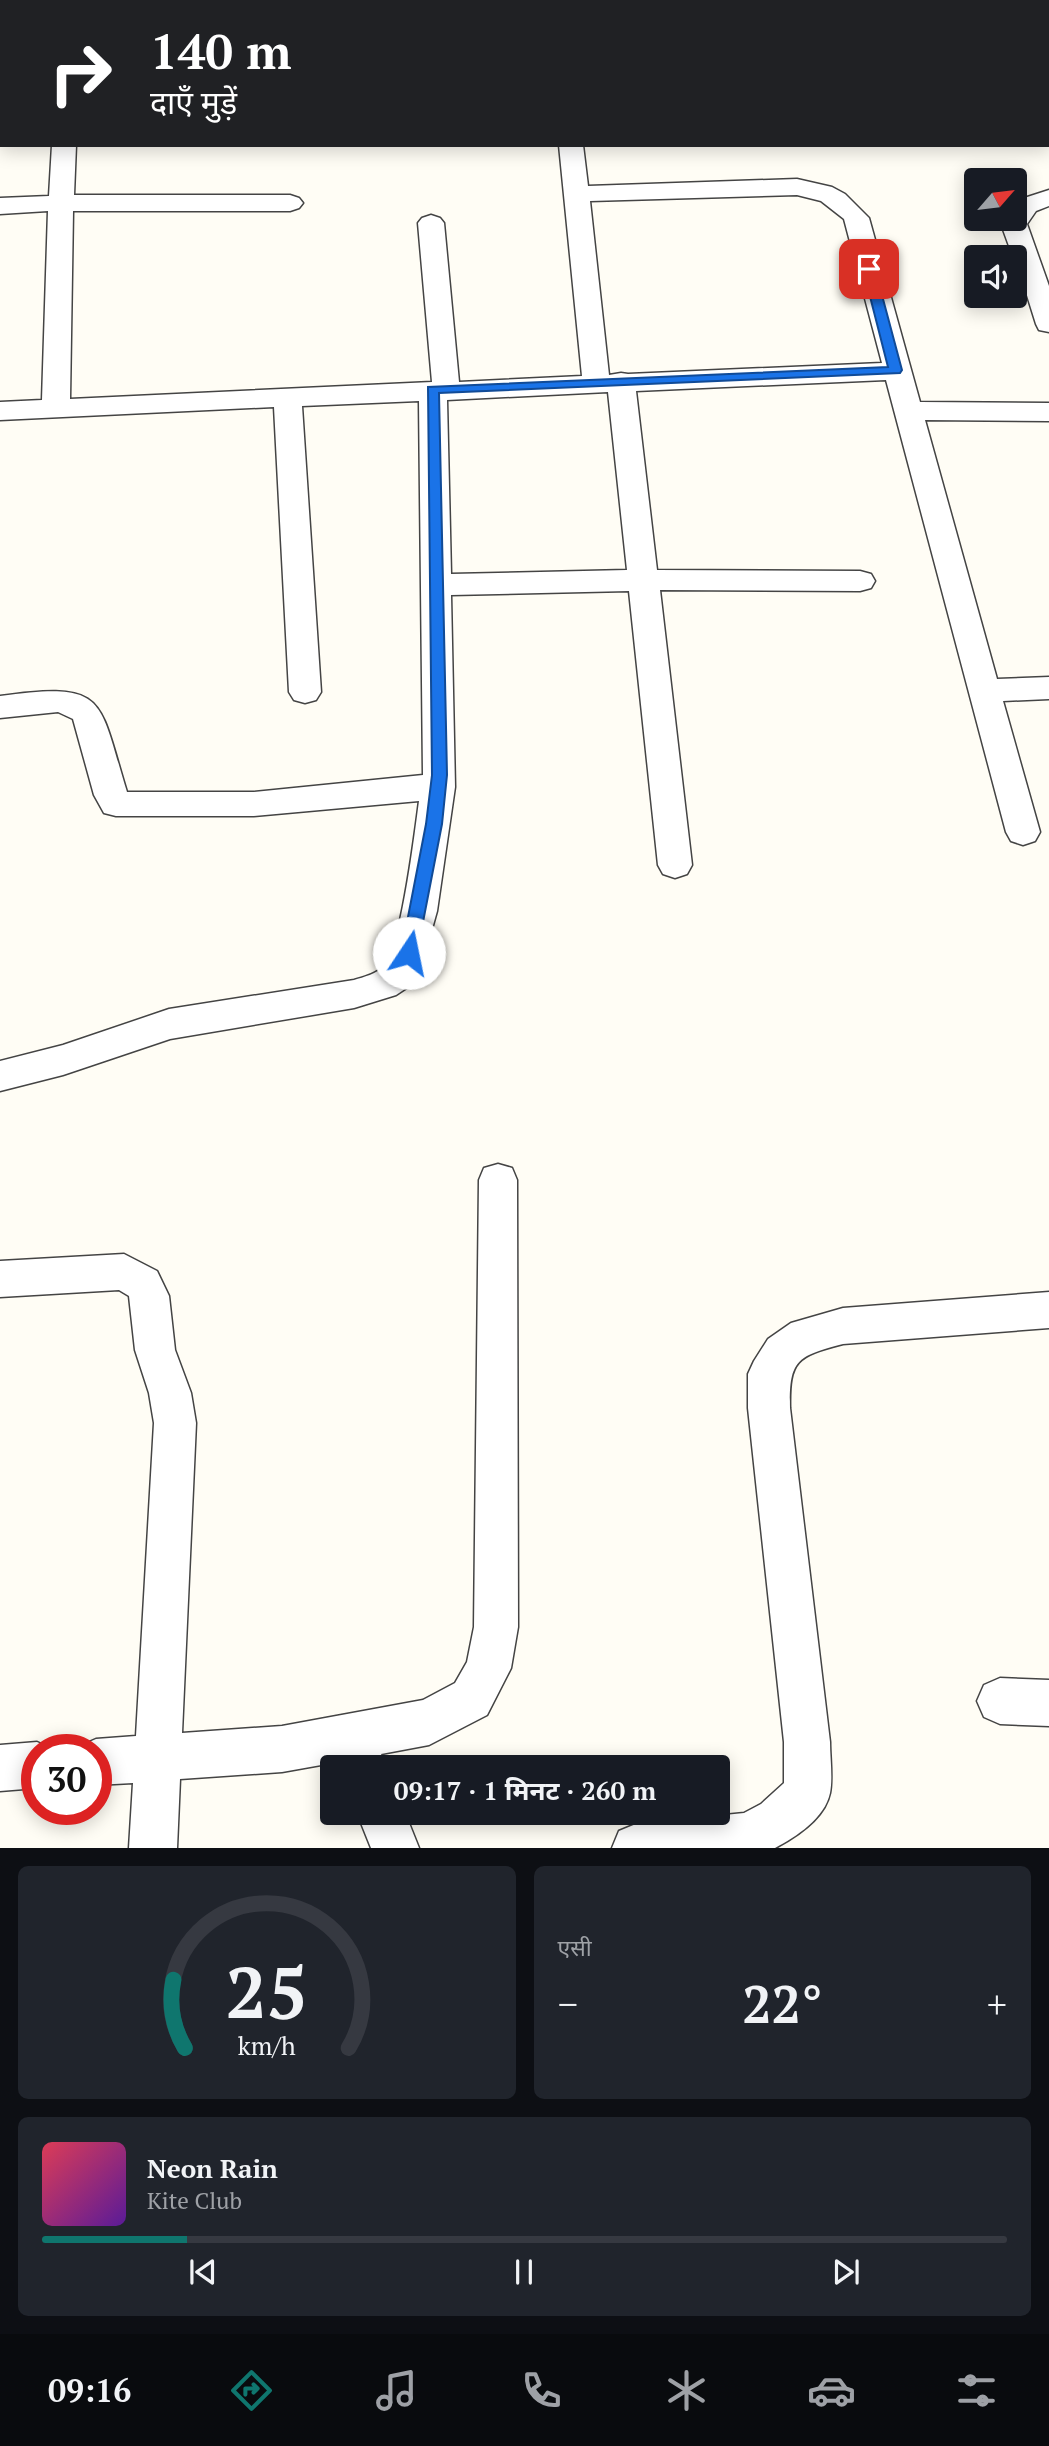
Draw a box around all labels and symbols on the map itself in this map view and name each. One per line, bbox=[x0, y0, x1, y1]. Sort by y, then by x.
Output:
north arrow bbox=[964, 168, 1027, 231]
pin bbox=[839, 239, 899, 299]
position arrow bbox=[372, 916, 446, 990]
speed limit sign: 30 bbox=[21, 1734, 112, 1825]

